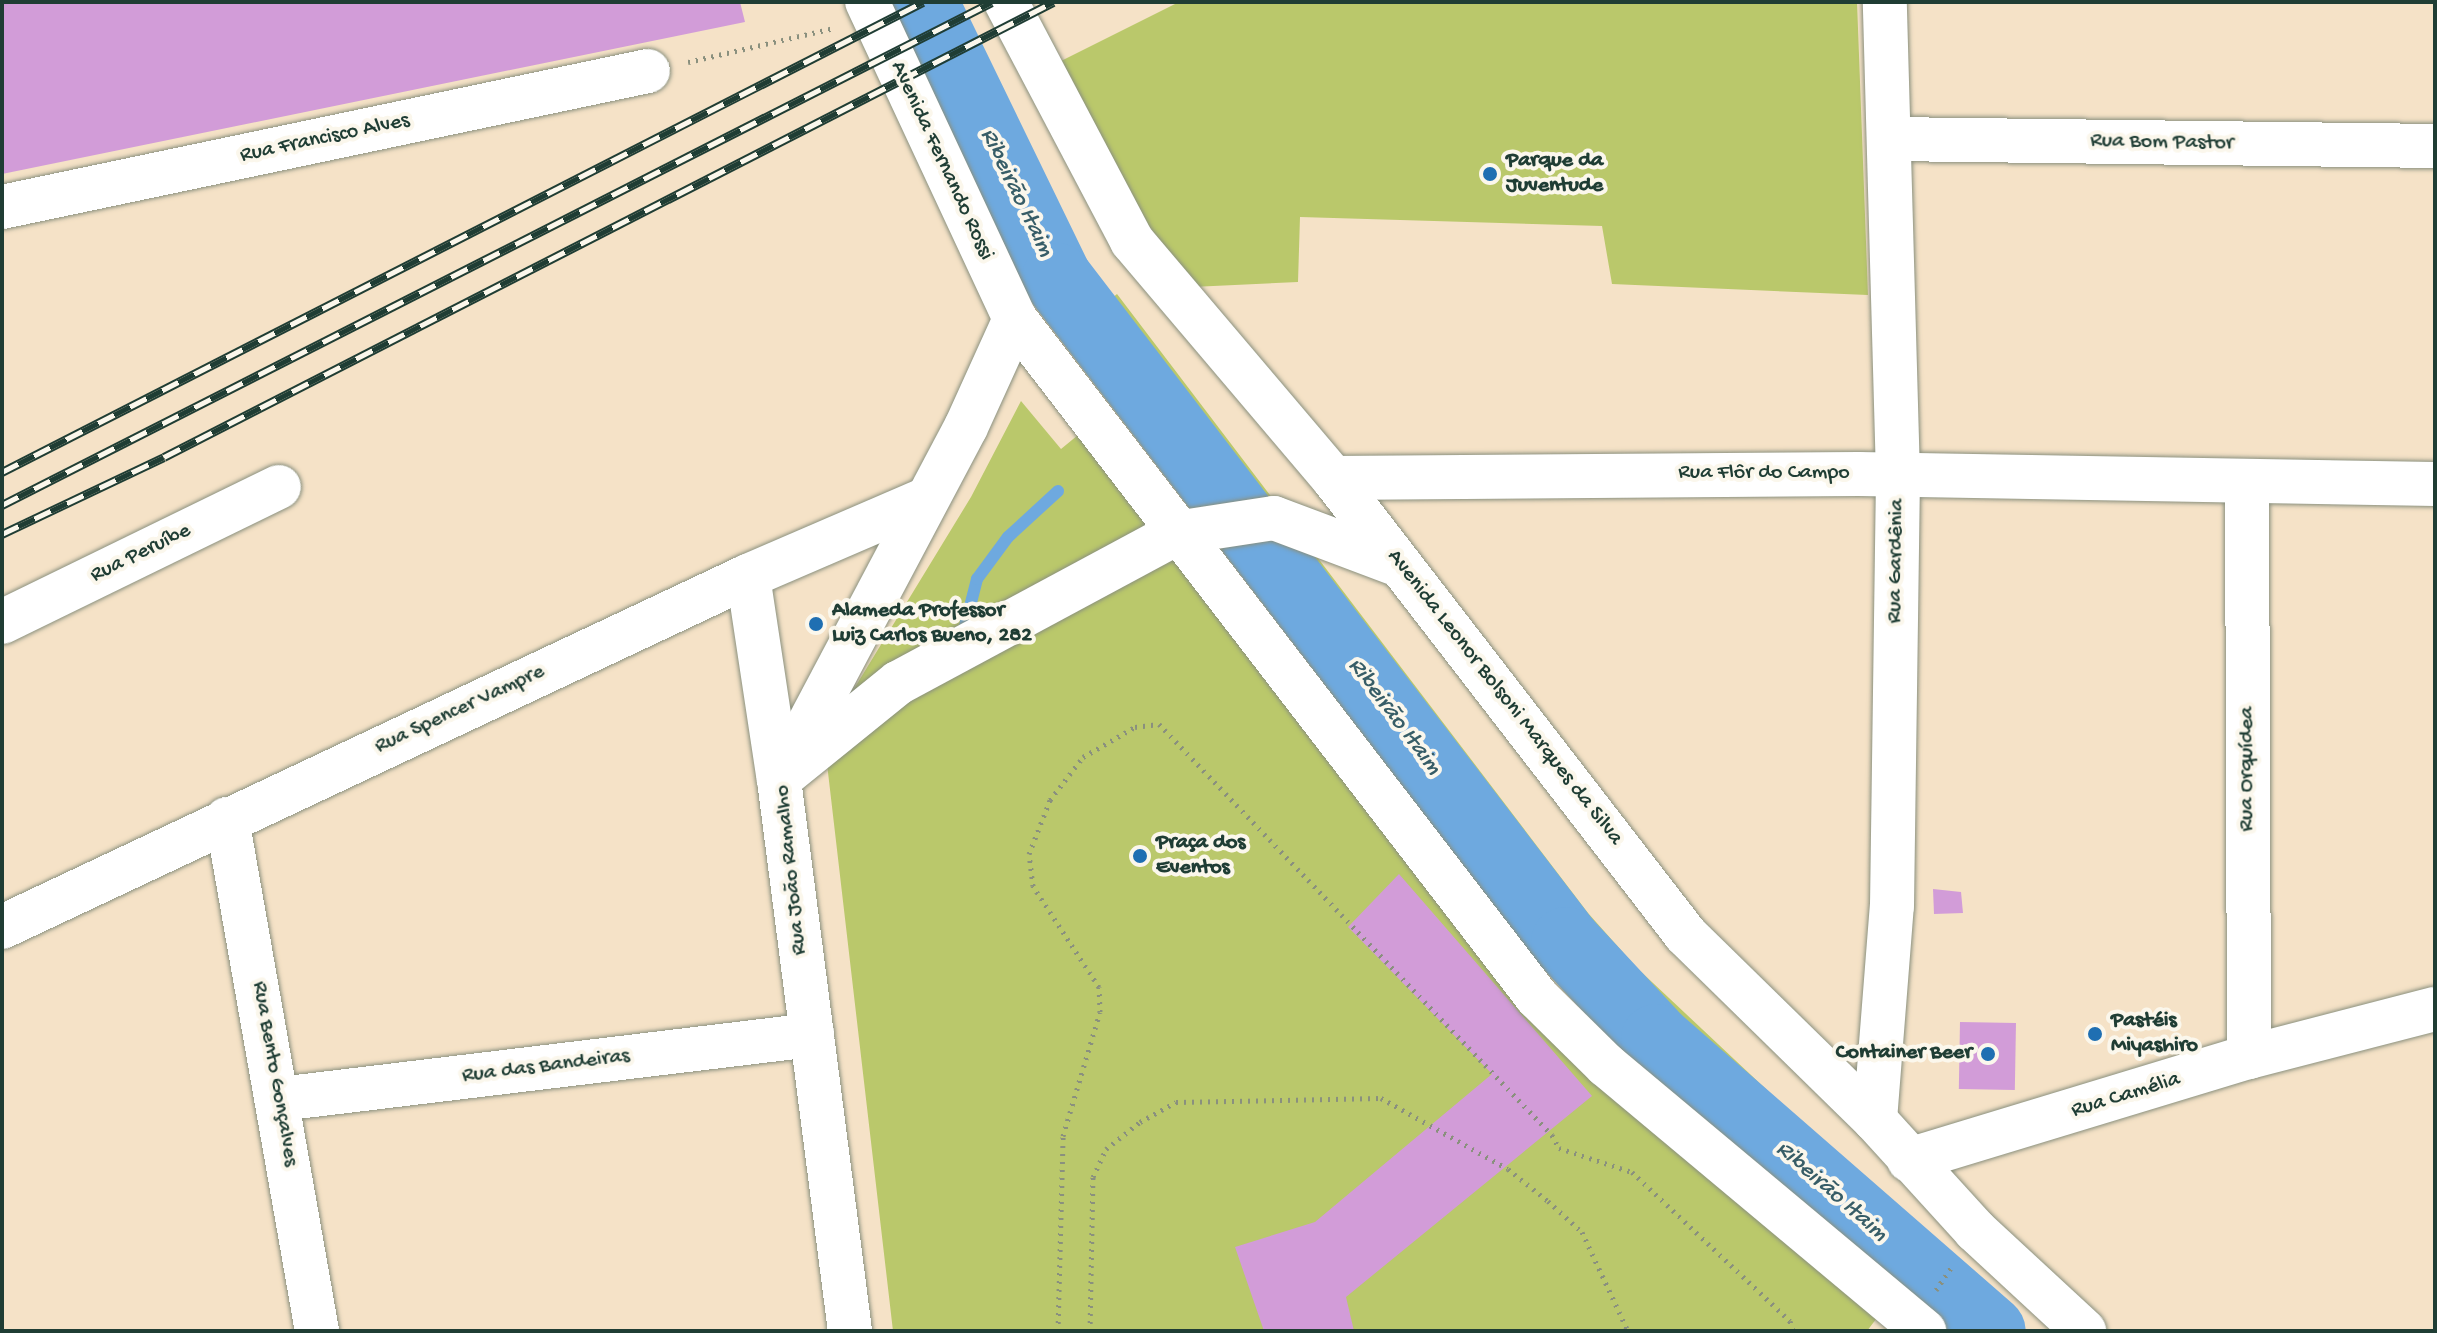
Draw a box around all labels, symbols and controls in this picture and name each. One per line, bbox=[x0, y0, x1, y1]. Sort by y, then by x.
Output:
street label: Avenida Fernando Rossi bbox=[883, 57, 999, 265]
street label: Rua Francisco Alves bbox=[238, 108, 412, 170]
water label: Ribeirão Itaim bbox=[973, 124, 1059, 262]
street label: Rua Bom Pastor bbox=[2090, 129, 2234, 157]
place label: Parque da Juventude bbox=[1506, 148, 1603, 200]
marker: Parque da Juventude bbox=[1481, 165, 1499, 183]
street label: Rua Flôr do Campo bbox=[1678, 461, 1850, 487]
street label: Rua Gardênia bbox=[1883, 498, 1911, 624]
street label: Rua Peruíbe bbox=[86, 518, 196, 590]
street label: Avenida Leonor Bolsoni Marques da Silva bbox=[1380, 545, 1628, 851]
place label: Alameda Professor Luiz Carlos Bueno, 282 bbox=[832, 598, 1032, 650]
marker: Alameda Professor Luiz Carlos Bueno, 282 bbox=[807, 615, 825, 633]
water label: Ribeirão Itaim bbox=[1341, 653, 1447, 781]
street label: Rua Spencer Vampre bbox=[371, 659, 549, 761]
street label: Rua Orquídea bbox=[2235, 706, 2261, 832]
street label: Rua João Ramalho bbox=[770, 784, 814, 956]
place label: Praça dos Eventos bbox=[1156, 830, 1245, 882]
marker: Praça dos Eventos bbox=[1131, 847, 1149, 865]
street label: Rua Bento Gonçalves bbox=[245, 979, 303, 1169]
place label: Pastéis Miyashiro bbox=[2111, 1008, 2198, 1060]
marker: Pastéis Miyashiro bbox=[2086, 1025, 2104, 1043]
place label: Container Beer bbox=[1836, 1041, 1972, 1067]
street label: Rua das Bandeiras bbox=[461, 1044, 631, 1090]
marker: Container Beer bbox=[1979, 1045, 1997, 1063]
street label: Rua Camélia bbox=[2068, 1067, 2184, 1125]
water label: Ribeirão Itaim bbox=[1769, 1135, 1893, 1249]

